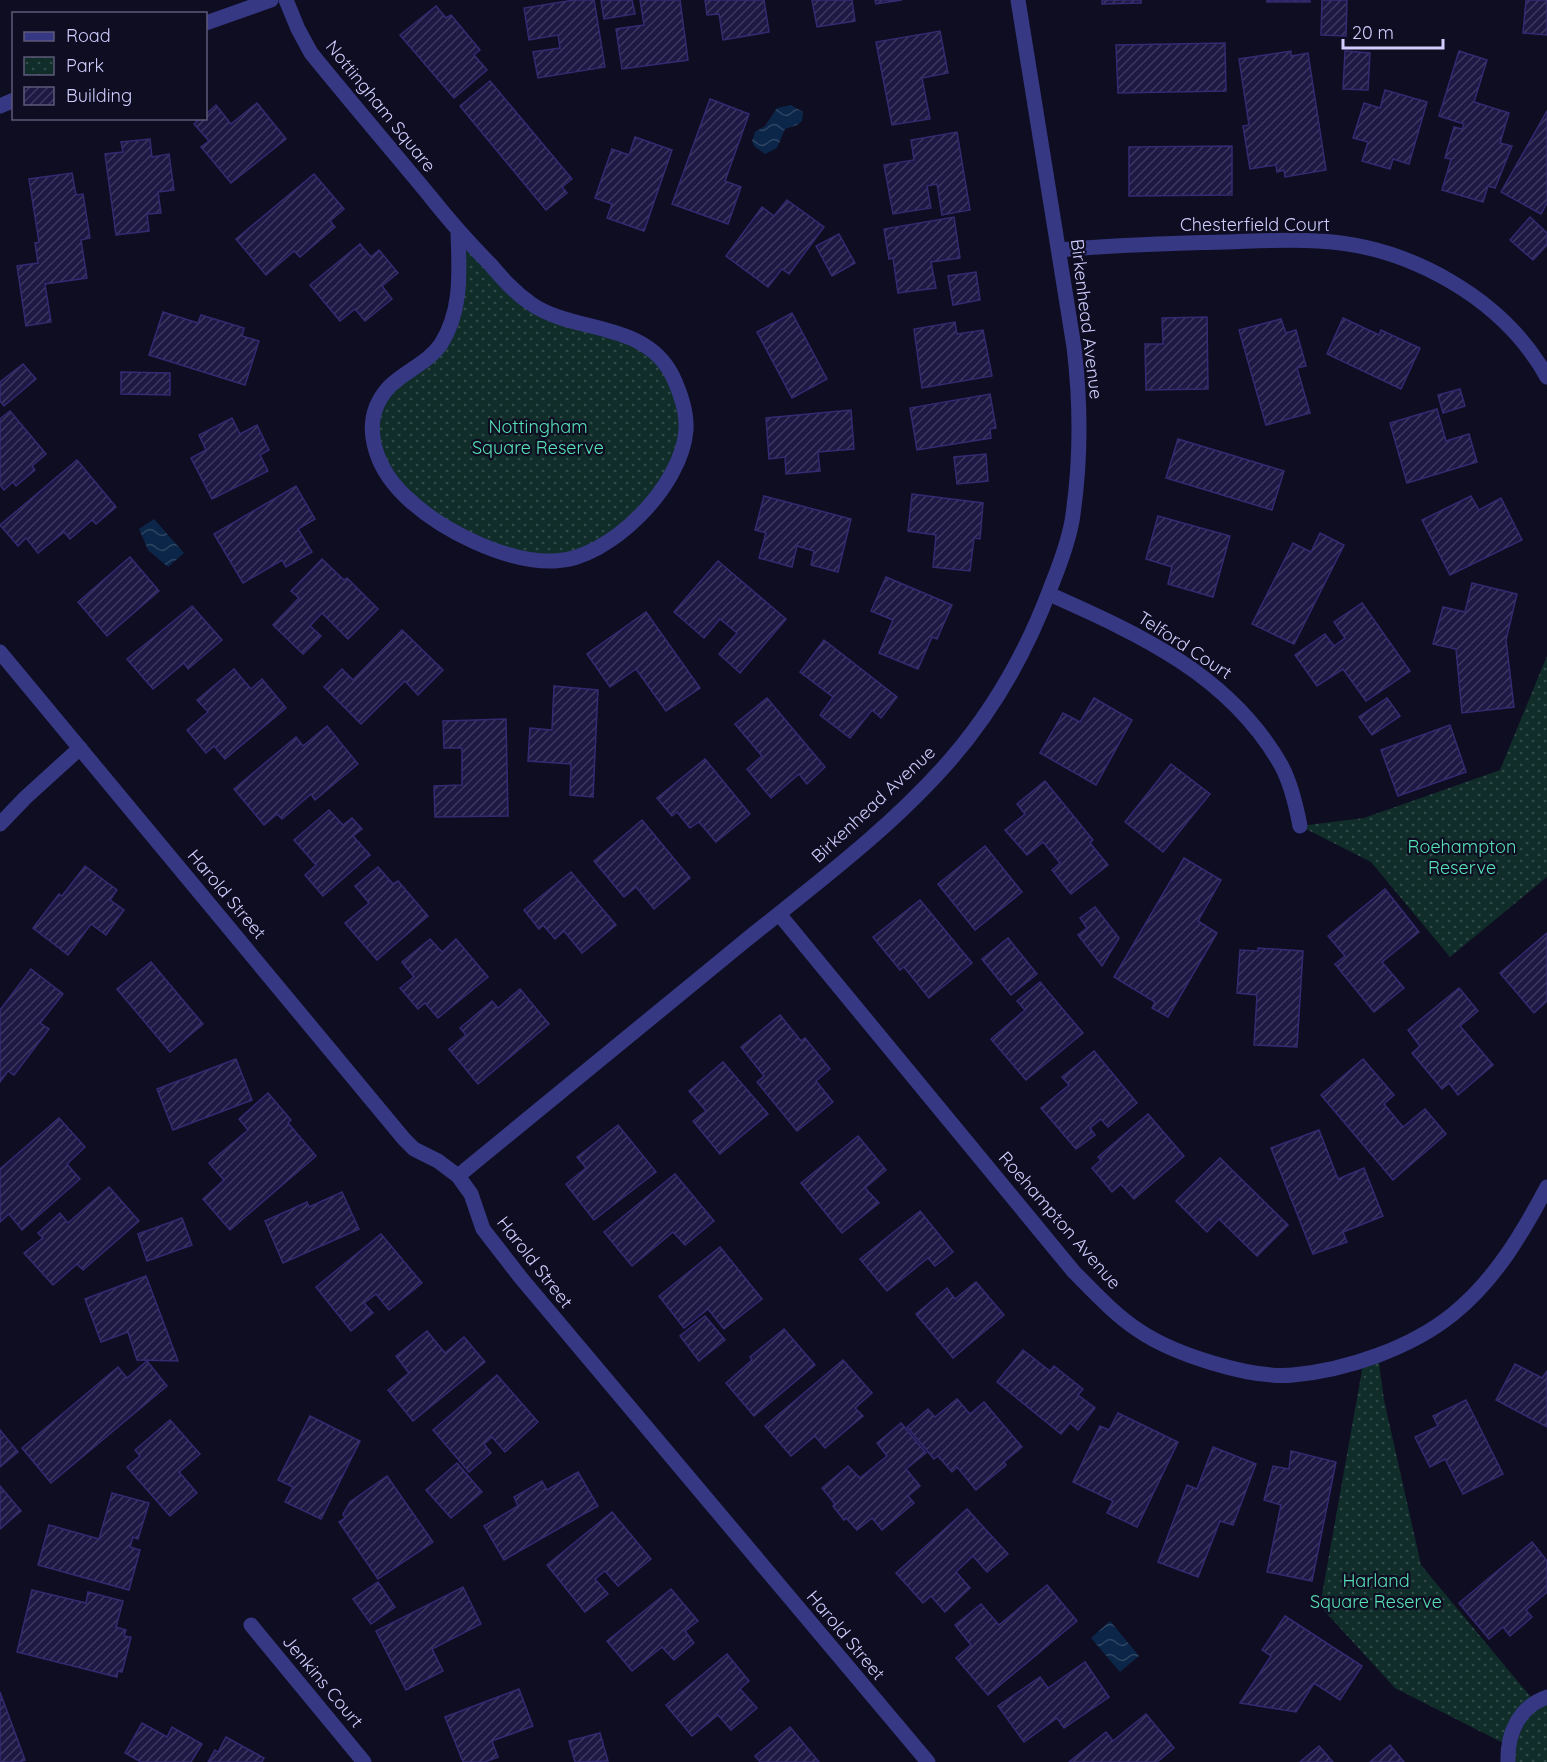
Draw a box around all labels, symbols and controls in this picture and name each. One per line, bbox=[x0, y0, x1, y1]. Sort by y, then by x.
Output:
legend bbox=[12, 12, 207, 120]
scale bar bbox=[1343, 12, 1444, 50]
text: 20 m bbox=[1352, 21, 1394, 44]
text: Road bbox=[66, 24, 111, 47]
street label: Nottingham Square bbox=[321, 35, 441, 177]
text: Park bbox=[66, 54, 104, 77]
text: Building bbox=[66, 84, 132, 107]
street label: Chesterfield Court bbox=[1180, 213, 1330, 236]
street label: Birkenhead Avenue bbox=[1066, 238, 1108, 400]
park label: Nottingham Square Reserve bbox=[472, 415, 604, 459]
street label: Telford Court bbox=[1133, 606, 1237, 684]
street label: Birkenhead Avenue bbox=[806, 741, 940, 867]
park label: Roehampton Reserve bbox=[1408, 835, 1516, 879]
street label: Harold Street bbox=[183, 844, 271, 944]
street label: Roehampton Avenue bbox=[994, 1146, 1126, 1294]
street label: Harold Street bbox=[492, 1211, 578, 1313]
park label: Harland Square Reserve bbox=[1310, 1569, 1442, 1613]
street label: Harold Street bbox=[802, 1585, 890, 1685]
street label: Jenkins Court bbox=[278, 1630, 368, 1732]

